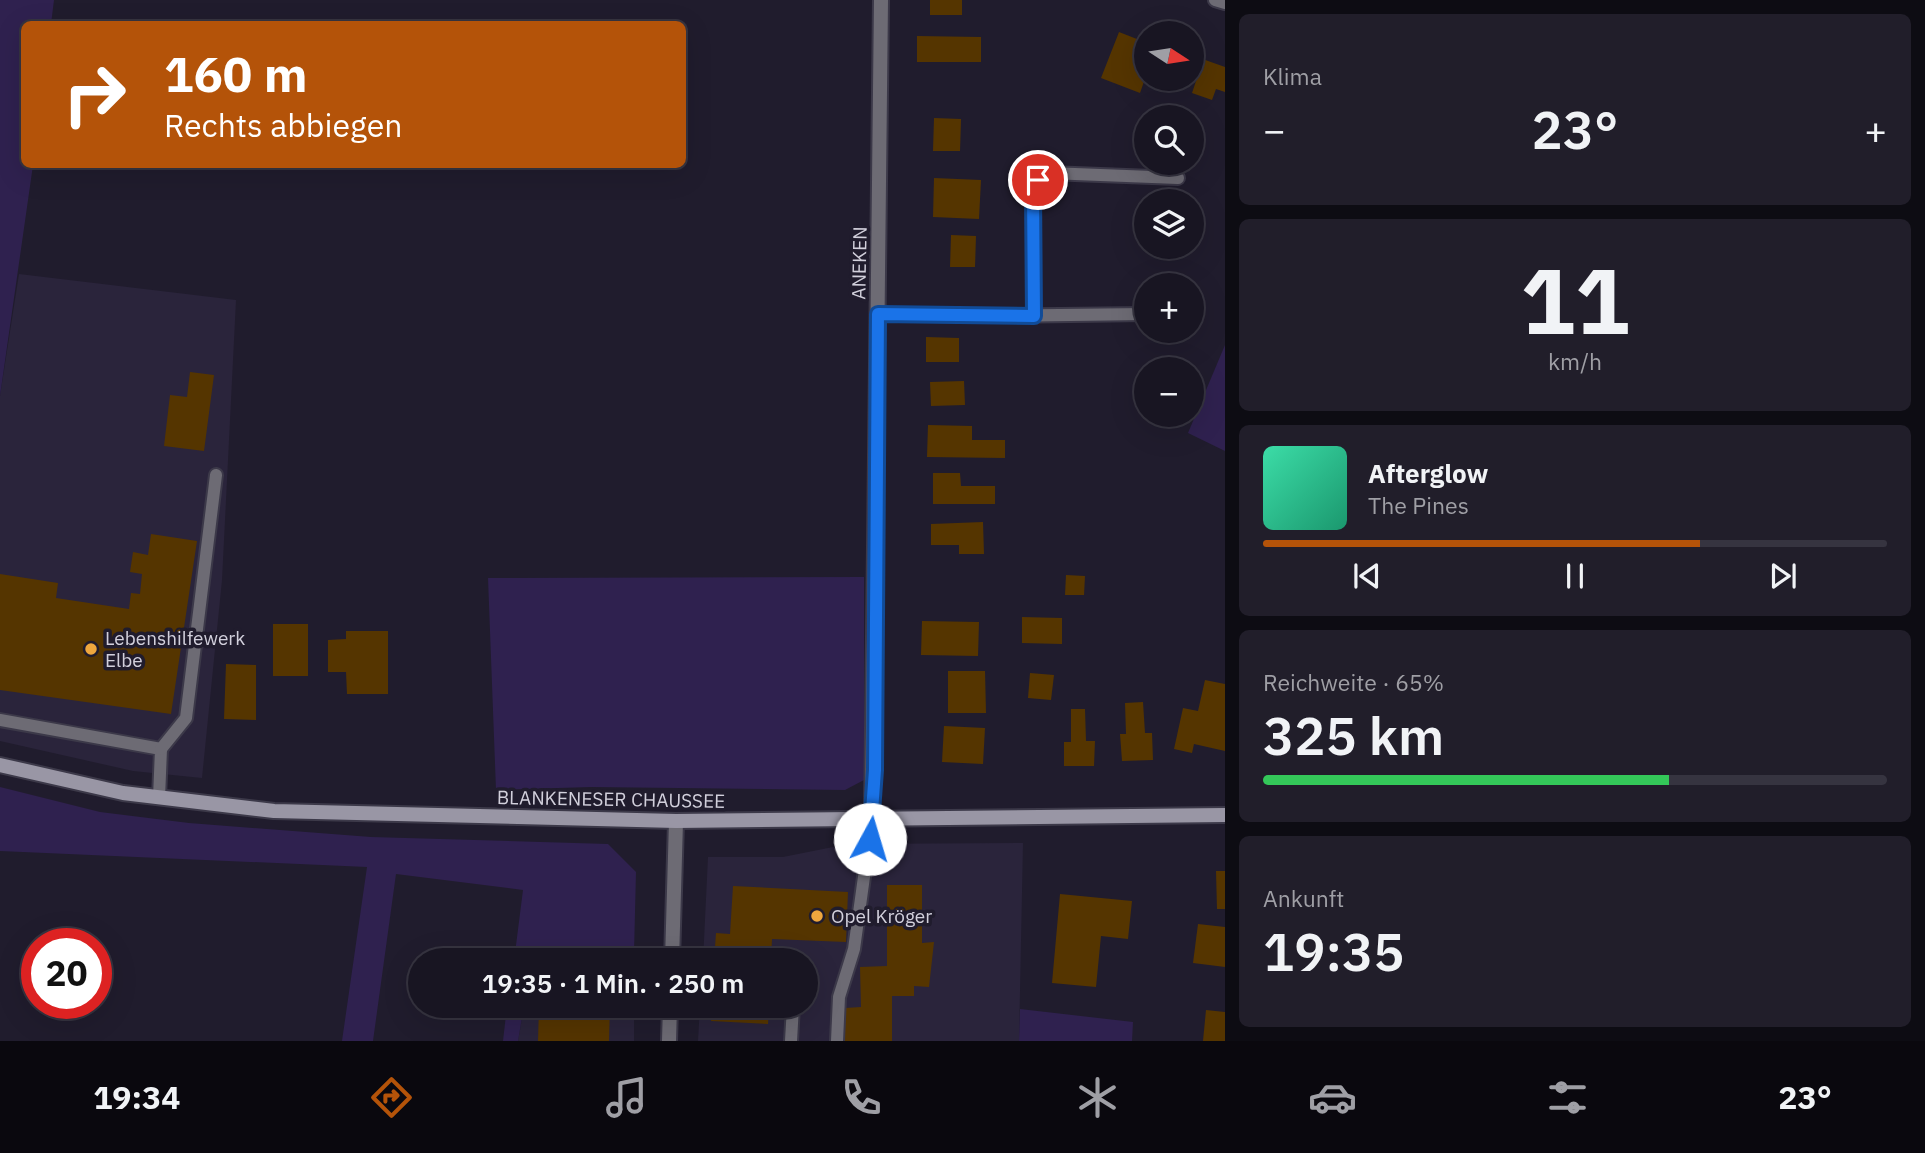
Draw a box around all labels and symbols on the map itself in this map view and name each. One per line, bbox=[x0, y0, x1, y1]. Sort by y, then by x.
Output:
north arrow bbox=[1134, 21, 1204, 91]
pin bbox=[1008, 150, 1068, 210]
street label: ANEKEN bbox=[846, 226, 872, 300]
place label: Lebenshilfewerk Elbe bbox=[105, 626, 245, 672]
marker: Lebenshilfewerk Elbe bbox=[83, 641, 99, 657]
street label: BLANKENESER CHAUSSEE bbox=[497, 785, 725, 813]
position arrow bbox=[833, 802, 907, 876]
place label: Opel Kröger bbox=[831, 904, 932, 928]
marker: Opel Kröger bbox=[809, 908, 825, 924]
speed limit sign: 20 bbox=[21, 928, 112, 1019]

